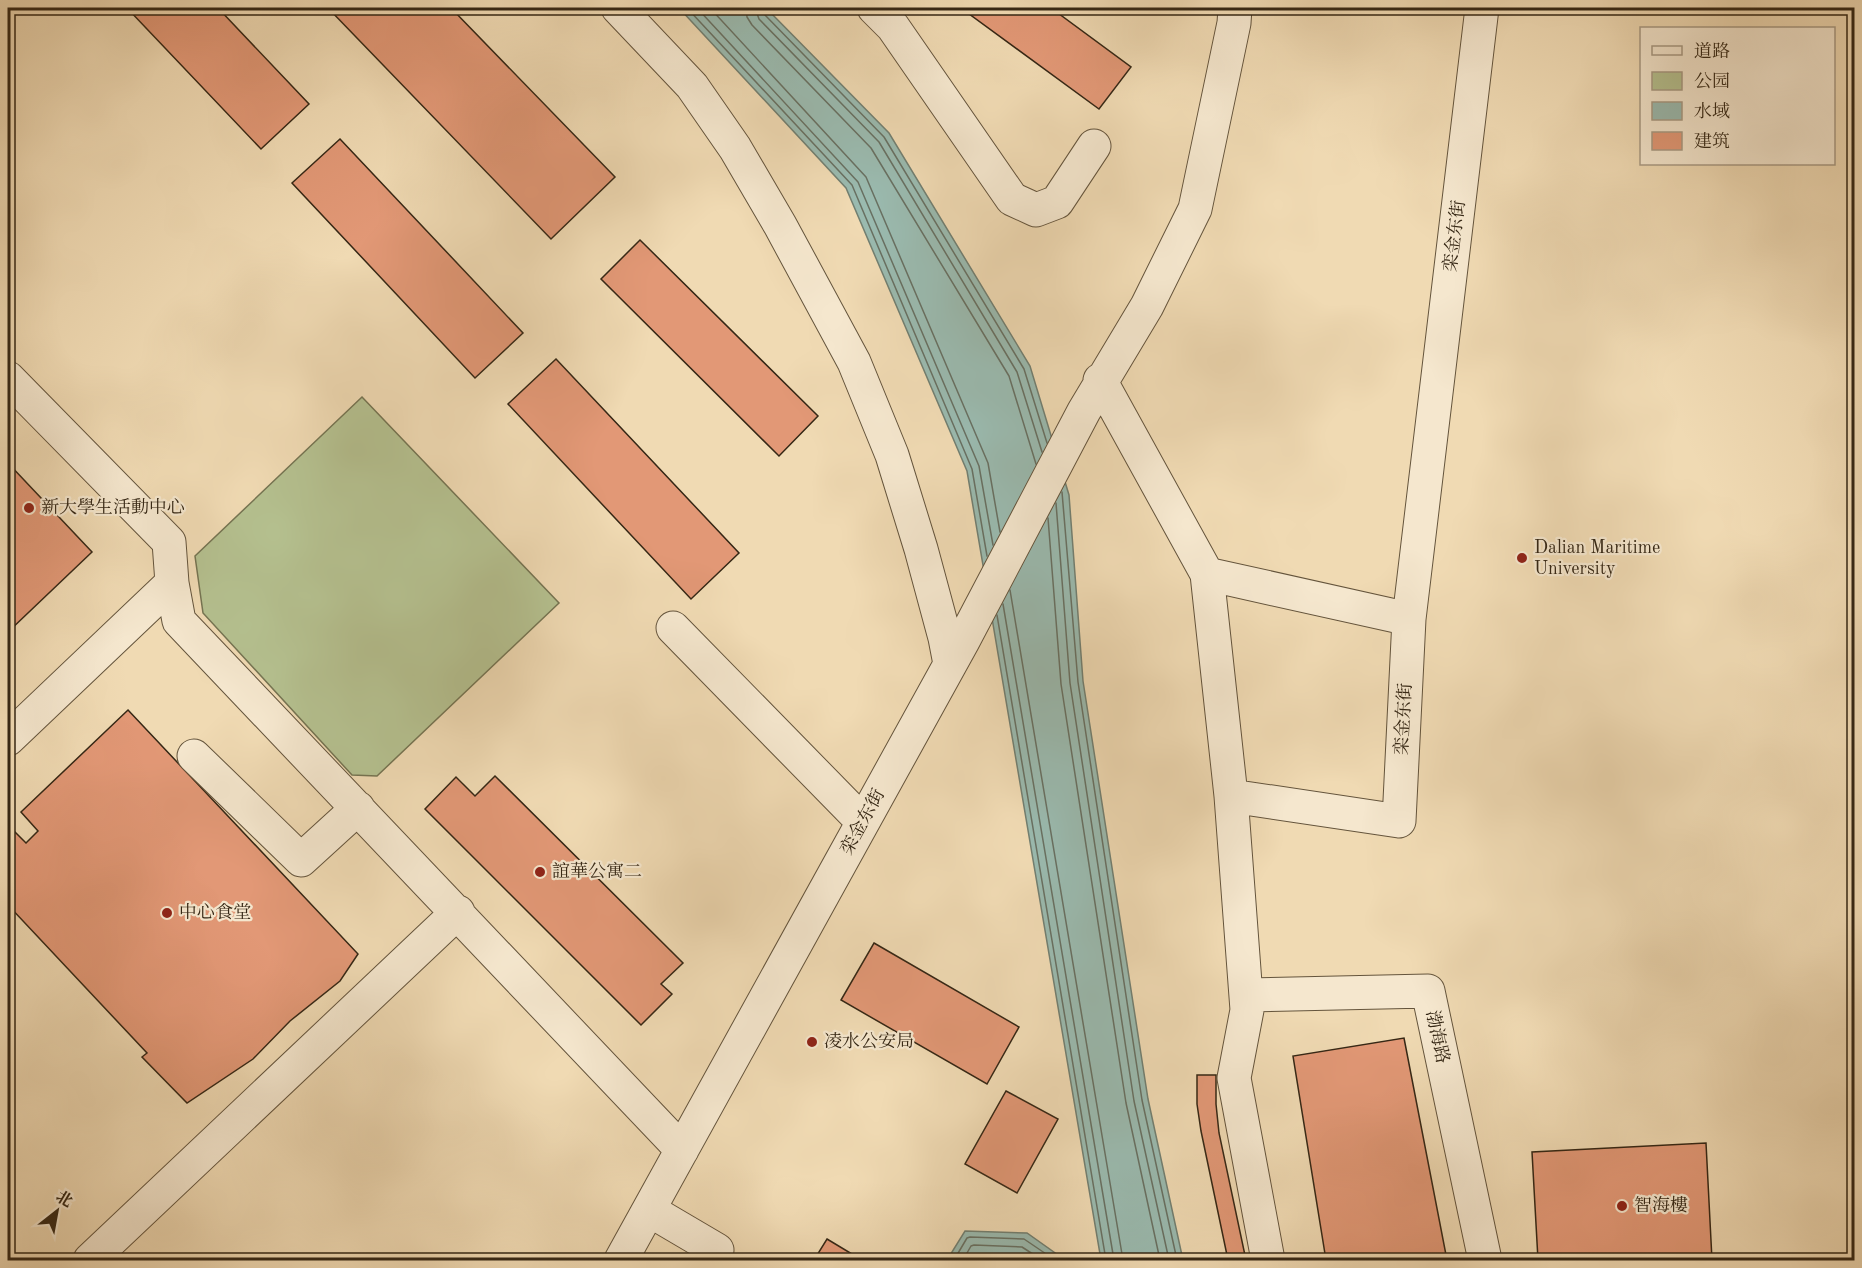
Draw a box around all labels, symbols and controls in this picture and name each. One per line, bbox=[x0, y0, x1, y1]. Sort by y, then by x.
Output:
legend bbox=[1640, 27, 1835, 165]
text: 道路 bbox=[1694, 41, 1730, 61]
text: 公园 bbox=[1694, 72, 1730, 91]
text: 水域 bbox=[1694, 101, 1730, 121]
text: 建筑 bbox=[1694, 131, 1730, 151]
street label: 栾金东街 bbox=[1440, 199, 1468, 273]
place label: 新大學生活動中心 bbox=[41, 497, 185, 517]
marker: 新大學生活動中心 bbox=[22, 501, 36, 515]
place label: Dalian Maritime University bbox=[1534, 539, 1660, 578]
marker: Dalian Maritime University bbox=[1515, 551, 1529, 565]
street label: 栾金东街 bbox=[1391, 682, 1415, 755]
street label: 栾金东街 bbox=[836, 785, 888, 858]
place label: 誼華公寓二 bbox=[552, 861, 642, 881]
marker: 誼華公寓二 bbox=[533, 865, 547, 879]
place label: 中心食堂 bbox=[179, 902, 251, 922]
marker: 中心食堂 bbox=[160, 906, 174, 920]
street label: 渤海路 bbox=[1423, 1008, 1453, 1065]
place label: 凌水公安局 bbox=[824, 1031, 914, 1051]
marker: 凌水公安局 bbox=[805, 1035, 819, 1049]
north arrow bbox=[27, 1181, 87, 1241]
text: 北 bbox=[53, 1187, 76, 1211]
place label: 智海樓 bbox=[1634, 1195, 1688, 1215]
marker: 智海樓 bbox=[1615, 1199, 1629, 1213]

